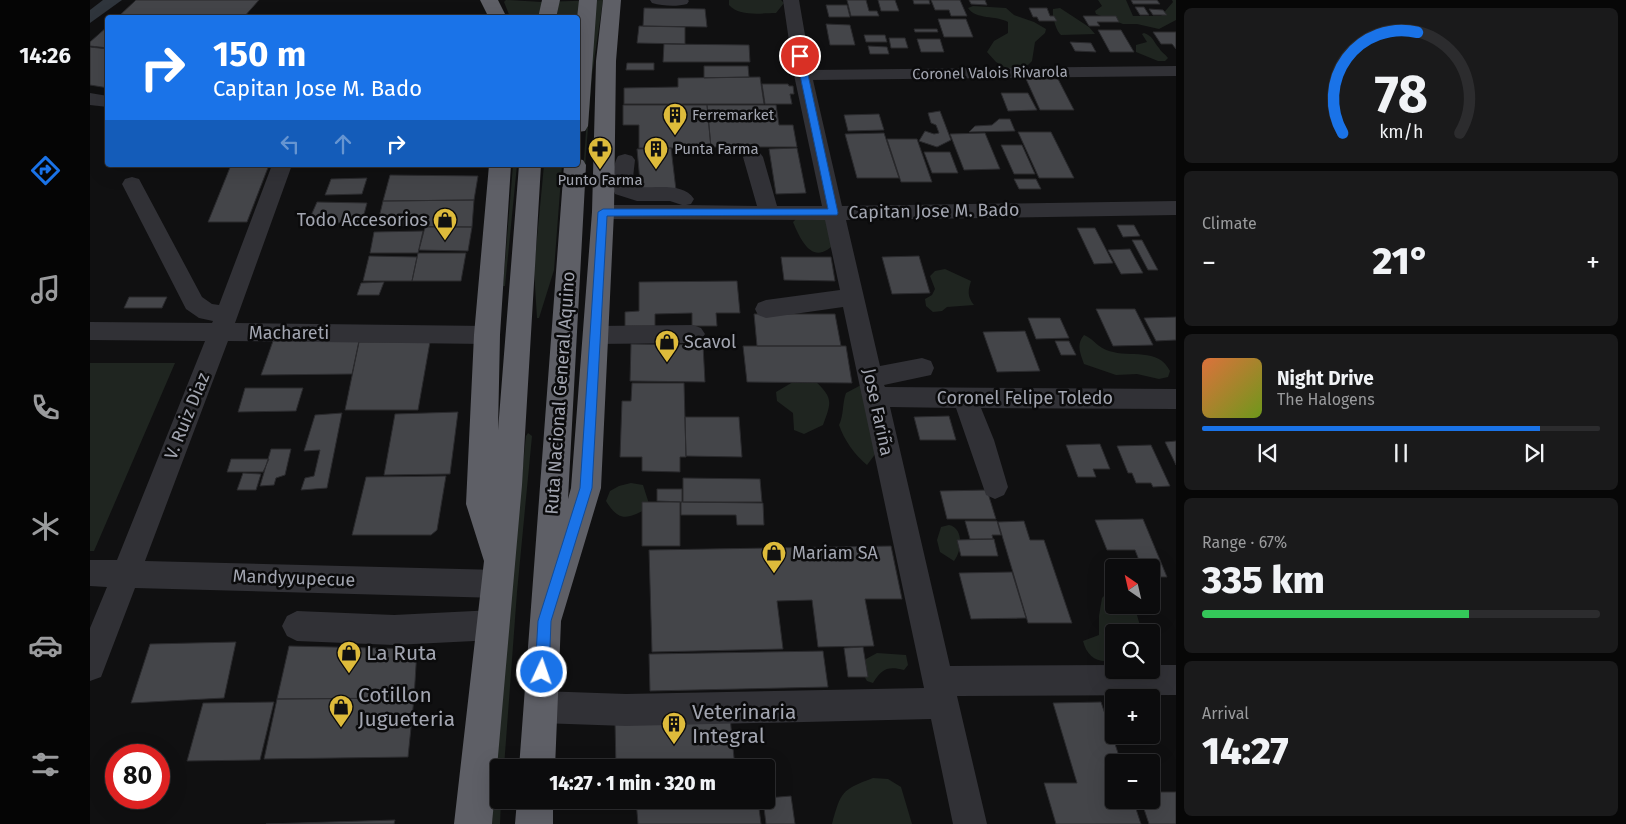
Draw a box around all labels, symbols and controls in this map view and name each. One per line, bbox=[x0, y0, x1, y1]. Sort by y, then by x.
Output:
text: 150 m bbox=[213, 33, 306, 75]
icon: right bbox=[130, 35, 195, 100]
pin bbox=[779, 35, 821, 77]
text: 14:26 bbox=[19, 42, 71, 69]
icon: arrive bbox=[786, 42, 814, 70]
street label: Coronel Valois Rivarola bbox=[912, 63, 1068, 83]
text: 78 bbox=[1374, 63, 1428, 126]
text: Capitan Jose M. Bado bbox=[213, 75, 422, 102]
building icon: Ferremarket bbox=[662, 102, 688, 136]
place label: Ferremarket bbox=[692, 106, 775, 124]
text: km/h bbox=[1379, 121, 1423, 143]
icon: left bbox=[276, 130, 304, 158]
icon: ahead bbox=[329, 130, 357, 158]
icon: right bbox=[382, 130, 410, 158]
pharmacy icon: Punto Farma bbox=[587, 136, 613, 170]
building icon: Punta Farma bbox=[643, 136, 669, 170]
place label: Punta Farma bbox=[674, 140, 759, 158]
icon: directions bbox=[28, 153, 63, 188]
place label: Punto Farma bbox=[557, 171, 643, 189]
street label: Capitan Jose M. Bado bbox=[848, 199, 1020, 223]
shop icon: Todo Accesorios bbox=[432, 207, 458, 241]
place label: Todo Accesorios bbox=[297, 209, 428, 231]
text: Climate bbox=[1202, 214, 1257, 233]
text: 21° bbox=[1373, 238, 1429, 284]
text: − bbox=[1202, 246, 1216, 279]
text: + bbox=[1586, 246, 1600, 279]
street label: Ruta Nacional General Aquino bbox=[541, 271, 579, 515]
icon: music bbox=[28, 272, 63, 307]
street label: Machareti bbox=[249, 322, 329, 344]
shop icon: Scavol bbox=[654, 329, 680, 363]
place label: Scavol bbox=[684, 331, 736, 353]
street label: Jose Fariña bbox=[858, 366, 898, 458]
text: Night Drive bbox=[1277, 367, 1374, 390]
street label: V. Ruiz Diaz bbox=[160, 369, 214, 463]
street label: Coronel Felipe Toledo bbox=[937, 387, 1113, 409]
icon: phone bbox=[28, 390, 63, 425]
text: The Halogens bbox=[1277, 390, 1375, 409]
icon: previous bbox=[1254, 439, 1282, 467]
icon: pause bbox=[1387, 439, 1415, 467]
icon: next bbox=[1520, 439, 1548, 467]
icon: climate bbox=[28, 509, 63, 544]
text: Range · 67% bbox=[1202, 533, 1287, 552]
shop icon: Mariam SA bbox=[761, 540, 787, 574]
place label: Mariam SA bbox=[792, 542, 879, 564]
text: 335 km bbox=[1202, 557, 1325, 603]
north arrow bbox=[1105, 559, 1160, 614]
map controls bbox=[1105, 559, 1160, 809]
street label: Mandyyupecue bbox=[232, 565, 356, 591]
button: search bbox=[1105, 624, 1160, 679]
icon: car bbox=[28, 628, 63, 663]
shop icon: La Ruta bbox=[336, 640, 362, 674]
place label: La Ruta bbox=[366, 640, 437, 666]
position arrow bbox=[515, 645, 567, 697]
place label: Cotillon Jugueteria bbox=[358, 682, 455, 732]
button: + bbox=[1105, 689, 1160, 744]
shop icon: Cotillon Jugueteria bbox=[328, 694, 354, 728]
place label: Veterinaria Integral bbox=[692, 699, 797, 749]
text: Arrival bbox=[1202, 704, 1249, 723]
building icon: Veterinaria Integral bbox=[661, 711, 687, 745]
text: 14:27 bbox=[1202, 728, 1289, 774]
speed limit sign: 80 bbox=[105, 744, 170, 809]
icon: filters bbox=[28, 747, 63, 782]
button: − bbox=[1105, 754, 1160, 809]
text: 14:27 · 1 min · 320 m bbox=[549, 772, 716, 795]

